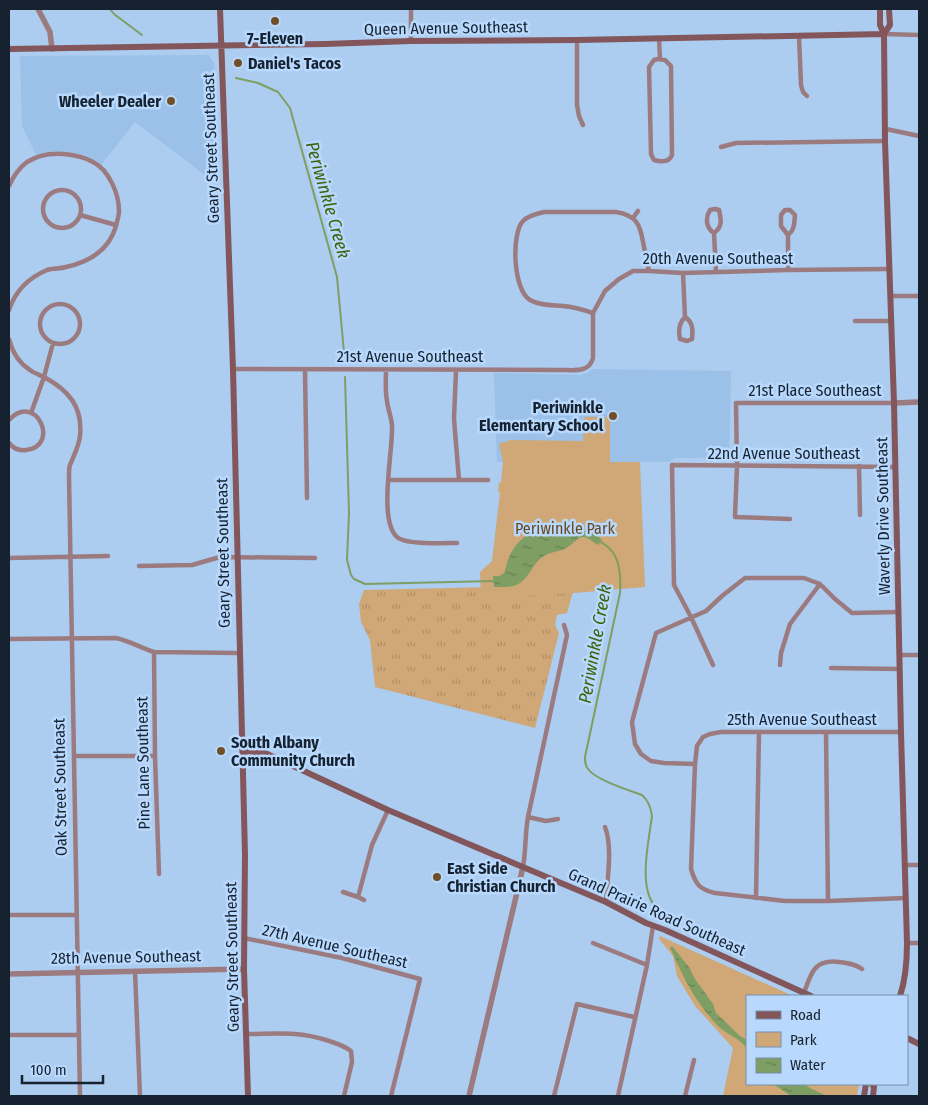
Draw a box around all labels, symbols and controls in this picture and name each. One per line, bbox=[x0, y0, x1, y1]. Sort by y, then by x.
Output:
marker: 7-Eleven bbox=[269, 15, 281, 27]
street label: Queen Avenue Southeast bbox=[364, 17, 529, 39]
place label: 7-Eleven bbox=[247, 29, 303, 48]
place label: Daniel's Tacos bbox=[248, 54, 341, 73]
marker: Daniel's Tacos bbox=[232, 57, 244, 69]
street label: Geary Street Southeast bbox=[199, 72, 223, 223]
place label: Wheeler Dealer bbox=[59, 92, 161, 111]
marker: Wheeler Dealer bbox=[165, 95, 177, 107]
water label: Periwinkle Creek bbox=[301, 139, 355, 261]
street label: 20th Avenue Southeast bbox=[643, 249, 794, 268]
street label: 21st Avenue Southeast bbox=[337, 347, 484, 366]
street label: 21st Place Southeast bbox=[748, 381, 882, 400]
place label: Periwinkle Elementary School bbox=[479, 398, 604, 435]
marker: Periwinkle Elementary School bbox=[607, 410, 619, 422]
street label: Waverly Drive Southeast bbox=[872, 436, 894, 595]
street label: 22nd Avenue Southeast bbox=[708, 444, 861, 463]
street label: Geary Street Southeast bbox=[212, 477, 234, 628]
park label: Periwinkle Park bbox=[515, 519, 616, 538]
water label: Periwinkle Creek bbox=[574, 583, 616, 705]
street label: Pine Lane Southeast bbox=[132, 695, 154, 830]
street label: 25th Avenue Southeast bbox=[727, 710, 878, 729]
street label: Oak Street Southeast bbox=[49, 717, 71, 856]
place label: South Albany Community Church bbox=[231, 733, 355, 770]
marker: South Albany Community Church bbox=[215, 745, 227, 757]
place label: East Side Christian Church bbox=[447, 859, 556, 896]
street label: Grand Prairie Road Southeast bbox=[565, 864, 749, 960]
marker: East Side Christian Church bbox=[431, 871, 443, 883]
street label: Geary Street Southeast bbox=[221, 881, 243, 1032]
street label: 27th Avenue Southeast bbox=[260, 920, 410, 972]
street label: 28th Avenue Southeast bbox=[51, 946, 202, 968]
legend bbox=[746, 995, 908, 1085]
text: Road bbox=[790, 1006, 821, 1024]
text: Park bbox=[790, 1031, 817, 1049]
scale bar bbox=[22, 1052, 104, 1084]
text: Water bbox=[790, 1056, 826, 1074]
text: 100 m bbox=[30, 1061, 67, 1079]

